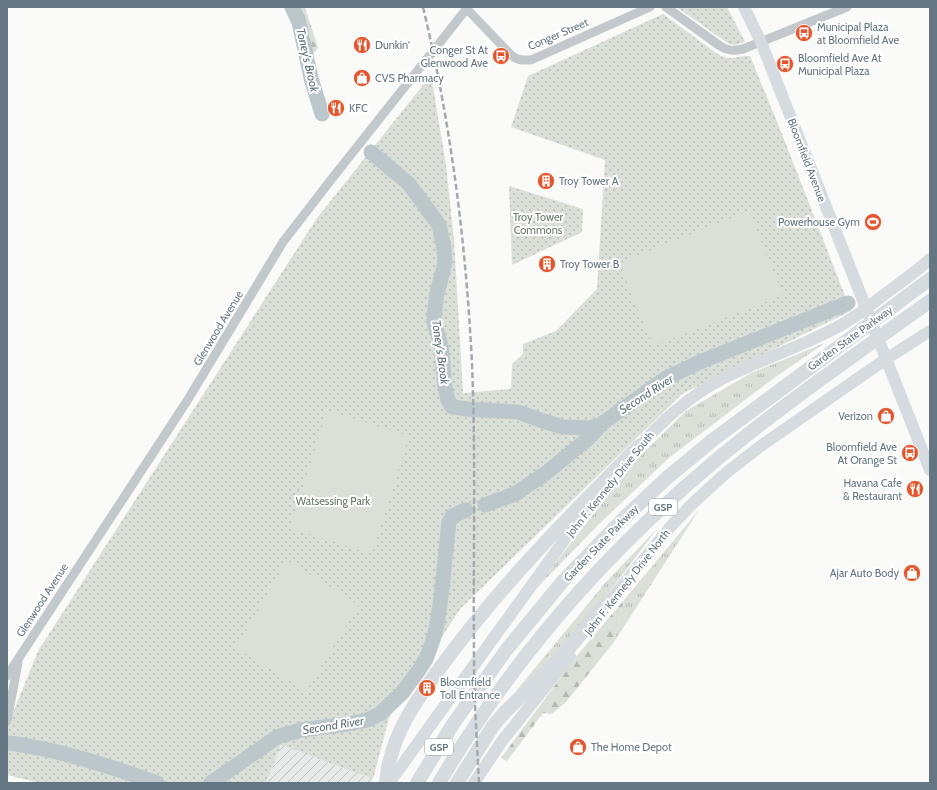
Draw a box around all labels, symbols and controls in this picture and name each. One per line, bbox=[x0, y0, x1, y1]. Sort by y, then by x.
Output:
street label: Conger Street bbox=[526, 15, 591, 53]
place label: Municipal Plaza at Bloomfield Ave bbox=[817, 20, 900, 47]
bus stop icon: Municipal Plaza at Bloomfield Ave bbox=[794, 23, 814, 43]
water label: Toney's Brook bbox=[293, 27, 323, 94]
restaurant icon: Dunkin' bbox=[352, 35, 372, 55]
place label: Dunkin' bbox=[375, 38, 410, 52]
place label: Conger St At Glenwood Ave bbox=[421, 43, 488, 70]
bus stop icon: Conger St At Glenwood Ave bbox=[491, 46, 511, 66]
place label: Bloomfield Ave At Municipal Plaza bbox=[798, 51, 882, 78]
bus stop icon: Bloomfield Ave At Municipal Plaza bbox=[775, 54, 795, 74]
shop icon: CVS Pharmacy bbox=[352, 68, 372, 88]
place label: CVS Pharmacy bbox=[375, 71, 444, 85]
restaurant icon: KFC bbox=[326, 98, 346, 118]
place label: KFC bbox=[349, 101, 368, 115]
street label: Bloomfield Avenue bbox=[785, 116, 829, 204]
building icon: Troy Tower A bbox=[536, 171, 556, 191]
place label: Troy Tower A bbox=[559, 174, 619, 188]
park label: Troy Tower Commons bbox=[513, 210, 564, 237]
sports icon: Powerhouse Gym bbox=[863, 212, 883, 232]
place label: Powerhouse Gym bbox=[778, 215, 860, 229]
building icon: Troy Tower B bbox=[537, 254, 557, 274]
place label: Troy Tower B bbox=[560, 257, 620, 271]
street label: Glenwood Avenue bbox=[190, 288, 246, 368]
street label: Garden State Parkway bbox=[805, 302, 896, 374]
water label: Toney's Brook bbox=[429, 319, 453, 386]
water label: Second River bbox=[616, 370, 677, 417]
shop icon: Verizon bbox=[876, 406, 896, 426]
place label: Verizon bbox=[838, 409, 873, 423]
street label: John F. Kennedy Drive South bbox=[563, 428, 657, 540]
place label: Bloomfield Ave At Orange St bbox=[826, 440, 897, 467]
bus stop icon: Bloomfield Ave At Orange St bbox=[900, 443, 920, 463]
place label: Havana Cafe & Restaurant bbox=[843, 476, 902, 503]
restaurant icon: Havana Cafe & Restaurant bbox=[905, 479, 925, 499]
park label: Watsessing Park bbox=[296, 494, 370, 508]
road number: GSP bbox=[649, 499, 677, 515]
street label: Garden State Parkway bbox=[561, 501, 642, 584]
street label: John F. Kennedy Drive North bbox=[581, 526, 673, 639]
street label: Glenwood Avenue bbox=[13, 560, 71, 639]
shop icon: Ajar Auto Body bbox=[902, 563, 922, 583]
place label: Ajar Auto Body bbox=[830, 566, 899, 580]
place label: Bloomfield Toll Entrance bbox=[440, 675, 500, 702]
building icon: Bloomfield Toll Entrance bbox=[417, 678, 437, 698]
water label: Second River bbox=[301, 713, 366, 737]
shop icon: The Home Depot bbox=[568, 737, 588, 757]
road number: GSP bbox=[425, 739, 453, 755]
place label: The Home Depot bbox=[591, 740, 672, 754]

